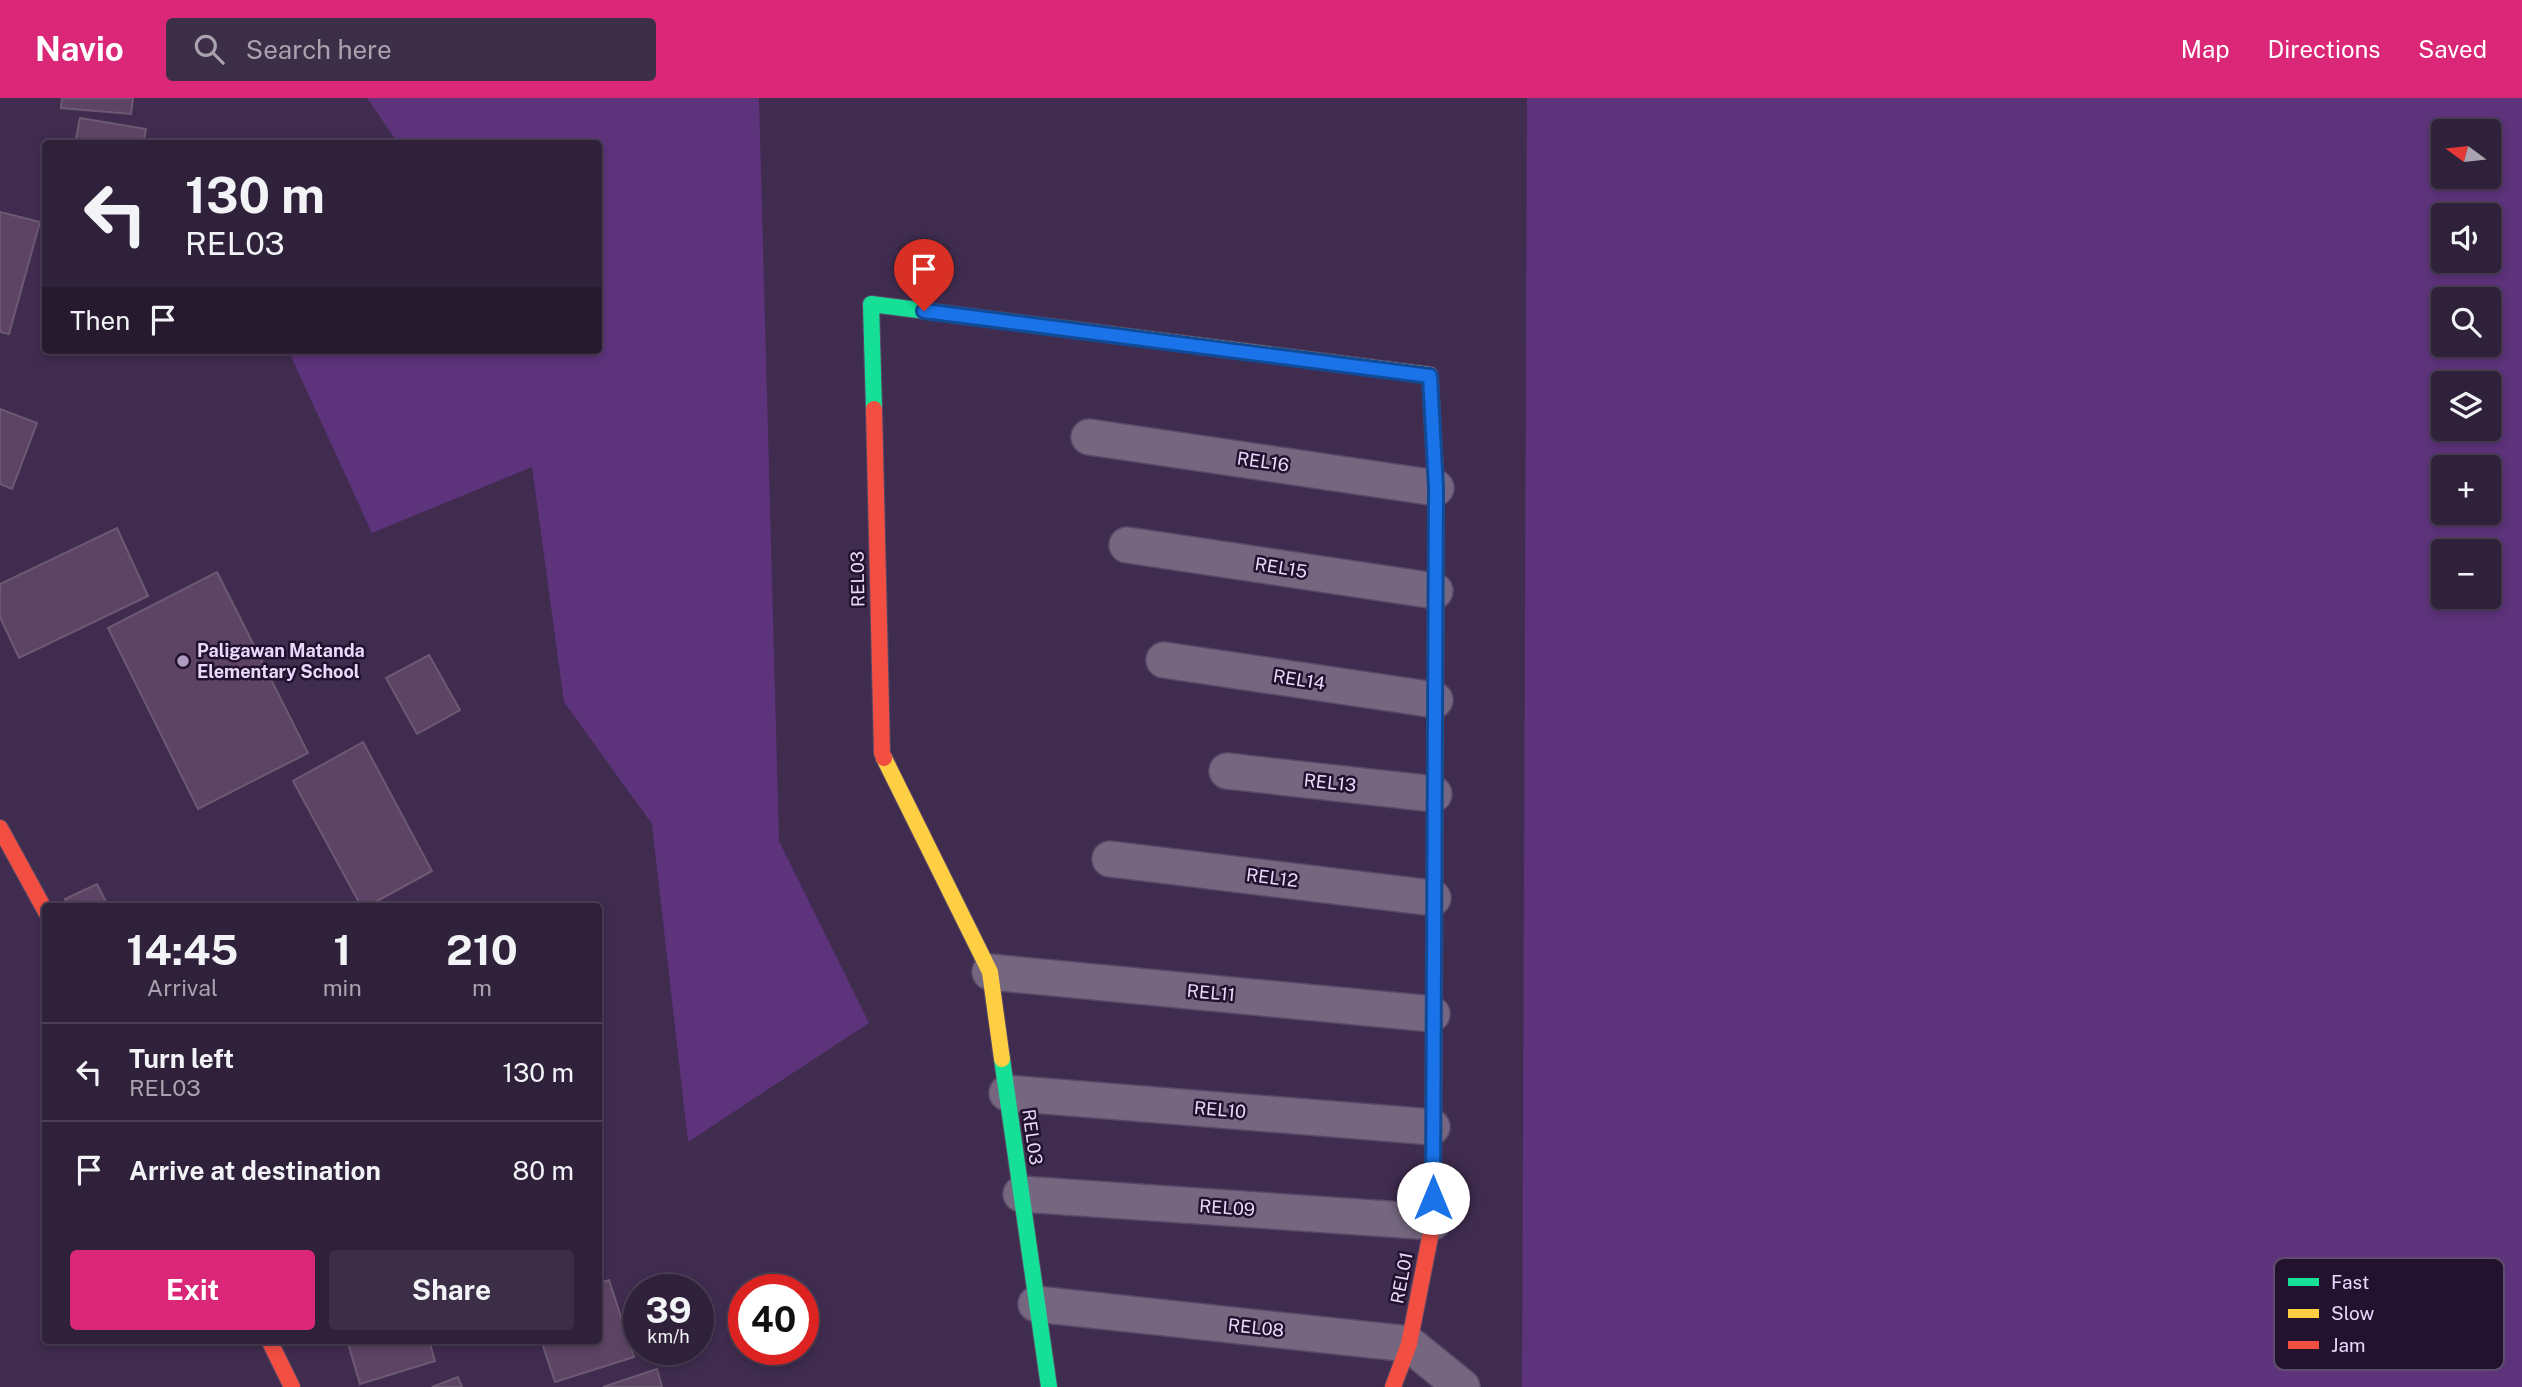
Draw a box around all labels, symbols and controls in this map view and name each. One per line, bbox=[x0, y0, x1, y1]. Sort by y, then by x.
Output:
search box bbox=[166, 18, 656, 81]
text: Navio bbox=[35, 30, 124, 68]
icon: search bbox=[190, 30, 228, 68]
text: Search here bbox=[246, 34, 392, 65]
text: Map bbox=[2181, 35, 2230, 63]
text: Directions bbox=[2268, 35, 2380, 63]
text: Saved bbox=[2418, 35, 2487, 63]
north arrow bbox=[2431, 119, 2501, 189]
map controls bbox=[2431, 119, 2501, 609]
text: 130 m bbox=[185, 166, 325, 224]
icon: left bbox=[70, 168, 161, 259]
button: sound bbox=[2431, 203, 2501, 273]
text: REL03 bbox=[185, 225, 285, 262]
pin bbox=[894, 239, 954, 311]
icon: arrive bbox=[905, 250, 943, 288]
button: search bbox=[2431, 287, 2501, 357]
icon: arrive bbox=[144, 301, 182, 339]
text: Then bbox=[70, 305, 130, 336]
button: layers bbox=[2431, 371, 2501, 441]
street label: REL16 bbox=[1236, 447, 1290, 476]
button: + bbox=[2431, 455, 2501, 525]
button: − bbox=[2431, 539, 2501, 609]
street label: REL03 bbox=[847, 551, 868, 607]
street label: REL15 bbox=[1253, 553, 1309, 582]
place label: Paligawan Matanda Elementary School bbox=[197, 640, 365, 682]
marker: Paligawan Matanda Elementary School bbox=[175, 653, 191, 669]
street label: REL14 bbox=[1272, 665, 1327, 694]
street label: REL13 bbox=[1303, 769, 1357, 796]
street label: REL12 bbox=[1245, 864, 1299, 891]
text: 14:45 bbox=[126, 925, 238, 974]
text: 1 bbox=[333, 925, 351, 974]
text: 210 bbox=[446, 925, 518, 974]
text: Arrival bbox=[147, 974, 218, 1001]
text: min bbox=[323, 974, 362, 1001]
text: m bbox=[472, 974, 492, 1001]
street label: REL11 bbox=[1186, 980, 1236, 1005]
text: Turn left bbox=[129, 1043, 234, 1074]
icon: left bbox=[70, 1053, 108, 1091]
text: 130 m bbox=[502, 1057, 574, 1088]
text: REL03 bbox=[129, 1074, 201, 1101]
street label: REL10 bbox=[1193, 1097, 1247, 1122]
street label: REL03 bbox=[1018, 1108, 1047, 1166]
icon: arrive bbox=[70, 1151, 108, 1189]
text: Arrive at destination bbox=[129, 1155, 381, 1186]
text: 80 m bbox=[513, 1155, 574, 1186]
position arrow bbox=[1396, 1161, 1470, 1235]
street label: REL09 bbox=[1198, 1195, 1256, 1220]
button: Exit bbox=[70, 1250, 315, 1330]
button: Share bbox=[329, 1250, 574, 1330]
street label: REL01 bbox=[1386, 1250, 1417, 1306]
legend bbox=[2274, 1258, 2504, 1370]
text: Fast bbox=[2331, 1271, 2369, 1293]
speed limit sign: 40 bbox=[728, 1274, 819, 1365]
text: 39 bbox=[645, 1290, 692, 1331]
text: Slow bbox=[2331, 1302, 2375, 1324]
street label: REL08 bbox=[1227, 1314, 1285, 1341]
text: km/h bbox=[647, 1326, 690, 1347]
text: Jam bbox=[2331, 1334, 2365, 1356]

